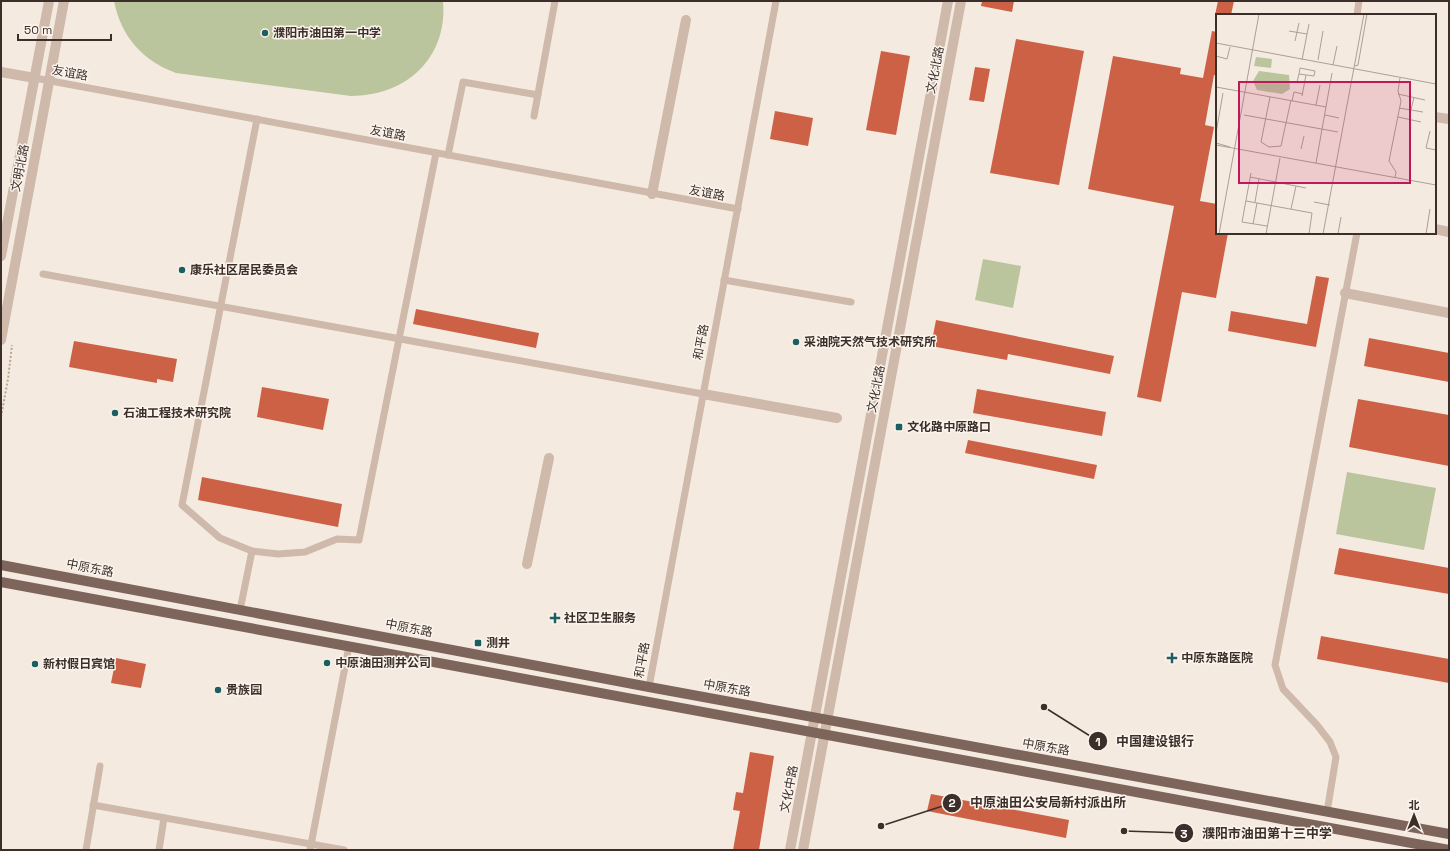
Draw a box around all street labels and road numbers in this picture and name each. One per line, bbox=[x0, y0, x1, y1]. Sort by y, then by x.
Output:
street label: 文化北路 bbox=[923, 45, 947, 95]
street label: 友谊路 bbox=[51, 62, 89, 84]
street label: 友谊路 bbox=[369, 122, 407, 144]
street label: 文明北路 bbox=[8, 143, 32, 193]
street label: 友谊路 bbox=[688, 182, 726, 204]
street label: 和平路 bbox=[690, 323, 712, 361]
street label: 文化北路 bbox=[864, 364, 888, 414]
street label: 中原东路 bbox=[65, 556, 115, 580]
street label: 中原东路 bbox=[384, 616, 434, 640]
street label: 和平路 bbox=[631, 641, 653, 679]
street label: 中原东路 bbox=[702, 676, 752, 700]
street label: 中原东路 bbox=[1021, 735, 1071, 759]
street label: 文化中路 bbox=[777, 764, 801, 814]

